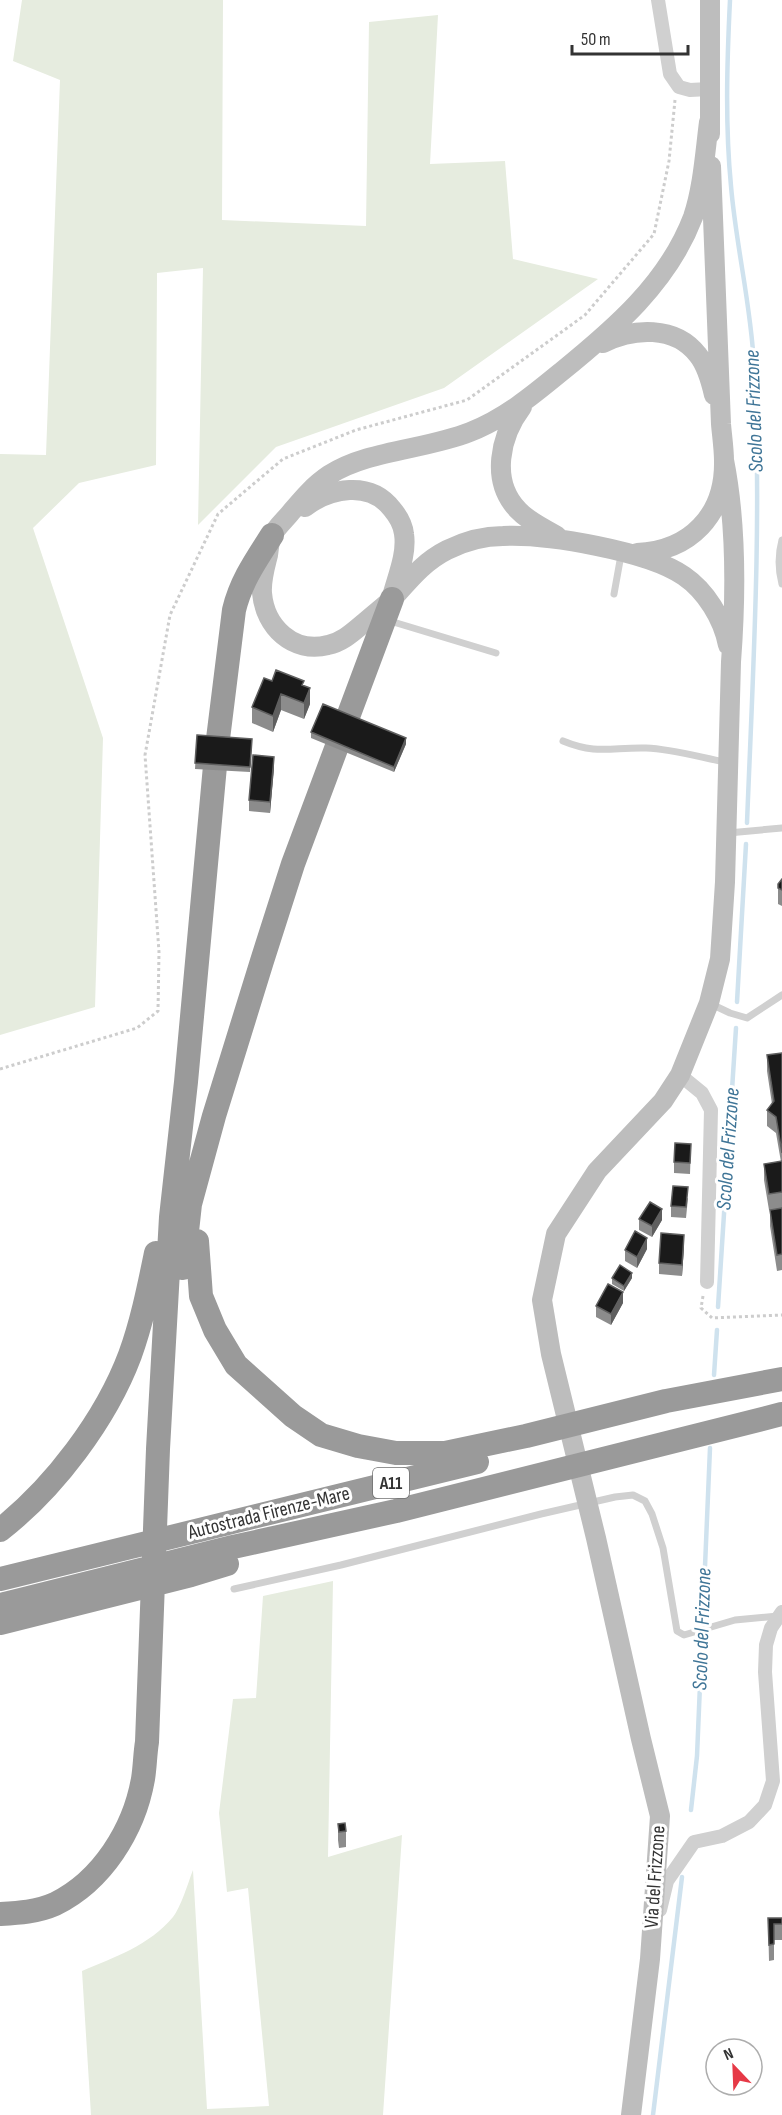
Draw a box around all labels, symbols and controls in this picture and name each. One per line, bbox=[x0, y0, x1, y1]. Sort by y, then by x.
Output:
scale bar bbox=[572, 18, 688, 56]
text: 50 m bbox=[581, 29, 611, 50]
water label: Scolo del Frizzone bbox=[739, 349, 769, 473]
water label: Scolo del Frizzone bbox=[711, 1087, 745, 1211]
road number: A11 bbox=[373, 1468, 409, 1498]
street label: Autostrada Firenze-Mare bbox=[185, 1481, 352, 1545]
water label: Scolo del Frizzone bbox=[687, 1567, 717, 1691]
street label: Via del Frizzone bbox=[639, 1825, 671, 1929]
north arrow bbox=[704, 2037, 764, 2097]
text: N bbox=[721, 2044, 736, 2065]

